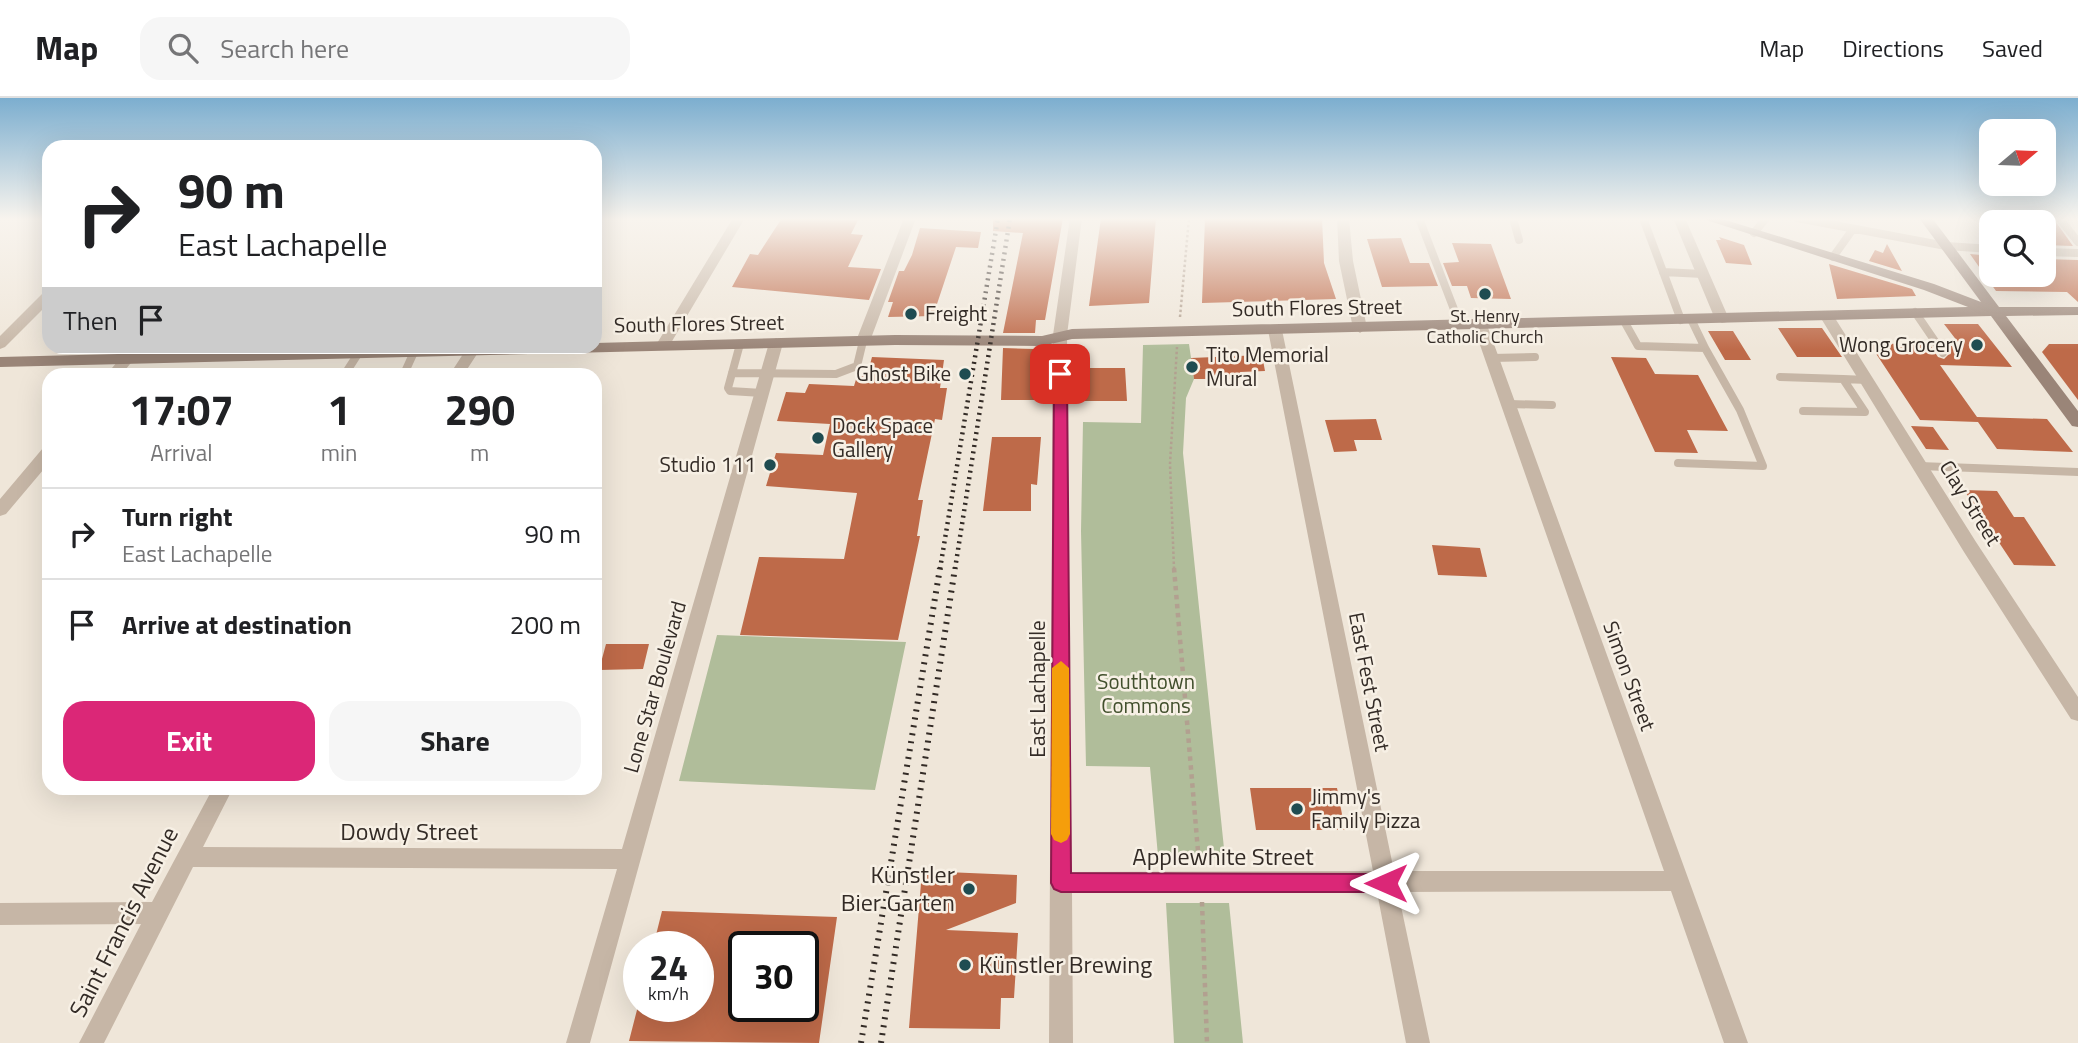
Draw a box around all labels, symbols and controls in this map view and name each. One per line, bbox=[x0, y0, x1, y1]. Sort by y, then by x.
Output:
search box bbox=[140, 17, 630, 80]
text: Map bbox=[35, 23, 98, 73]
icon: search bbox=[164, 29, 202, 67]
text: Search here bbox=[220, 29, 349, 68]
text: Map bbox=[1759, 30, 1804, 66]
text: Directions bbox=[1842, 30, 1944, 66]
text: Saved bbox=[1982, 30, 2043, 66]
north arrow bbox=[1979, 119, 2056, 196]
map controls bbox=[1979, 119, 2056, 287]
text: 90 m bbox=[178, 152, 285, 227]
icon: right bbox=[63, 168, 154, 259]
button: search bbox=[1979, 210, 2056, 287]
text: East Lachapelle bbox=[178, 220, 387, 268]
marker: St. Henry Catholic Church bbox=[1477, 286, 1493, 302]
street label: South Flores Street bbox=[1232, 290, 1403, 324]
place label: Freight bbox=[925, 297, 988, 329]
text: Then bbox=[63, 301, 118, 340]
icon: arrive bbox=[132, 301, 170, 339]
place label: St. Henry Catholic Church bbox=[1427, 302, 1543, 350]
street label: South Flores Street bbox=[614, 306, 785, 340]
marker: Freight bbox=[903, 306, 919, 322]
place label: Wong Grocery bbox=[1839, 328, 1963, 360]
marker: Wong Grocery bbox=[1969, 337, 1985, 353]
place label: Tito Memorial Mural bbox=[1206, 338, 1329, 394]
pin bbox=[1030, 344, 1090, 404]
icon: arrive bbox=[1041, 355, 1079, 393]
place label: Ghost Bike bbox=[856, 357, 951, 389]
marker: Tito Memorial Mural bbox=[1184, 359, 1200, 375]
marker: Ghost Bike bbox=[957, 366, 973, 382]
text: 17:07 bbox=[129, 377, 234, 441]
text: 1 bbox=[327, 377, 351, 441]
text: 290 bbox=[444, 377, 515, 441]
place label: Dock Space Gallery bbox=[832, 409, 933, 465]
marker: Dock Space Gallery bbox=[810, 430, 826, 446]
text: Arrival bbox=[150, 435, 213, 470]
text: min bbox=[321, 435, 357, 470]
text: m bbox=[470, 435, 489, 470]
place label: Studio 111 bbox=[660, 448, 756, 480]
street label: Clay Street bbox=[1932, 453, 2010, 552]
marker: Studio 111 bbox=[762, 457, 778, 473]
text: Turn right bbox=[122, 497, 233, 536]
text: 90 m bbox=[524, 514, 581, 553]
icon: right bbox=[63, 515, 101, 553]
text: East Lachapelle bbox=[122, 536, 273, 571]
street label: Lone Star Boulevard bbox=[614, 597, 694, 776]
text: Arrive at destination bbox=[122, 605, 352, 644]
text: 200 m bbox=[510, 605, 581, 644]
icon: arrive bbox=[63, 606, 101, 644]
street label: East Fest Street bbox=[1341, 610, 1399, 755]
street label: Simon Street bbox=[1595, 616, 1665, 736]
street label: East Lachapelle bbox=[1021, 620, 1053, 758]
park label: Southtown Commons bbox=[1097, 665, 1195, 721]
button: Exit bbox=[63, 701, 315, 781]
button: Share bbox=[329, 701, 581, 781]
place label: Jimmy's Family Pizza bbox=[1311, 780, 1421, 836]
marker: Jimmy's Family Pizza bbox=[1289, 801, 1305, 817]
street label: Dowdy Street bbox=[340, 813, 478, 849]
street label: Saint Francis Avenue bbox=[60, 820, 187, 1023]
street label: Applewhite Street bbox=[1132, 838, 1314, 874]
position arrow bbox=[1349, 846, 1423, 920]
place label: Künstler Bier Garten bbox=[841, 856, 955, 920]
marker: Künstler Bier Garten bbox=[961, 881, 977, 897]
speed limit sign: 30 bbox=[728, 931, 819, 1022]
text: 24 bbox=[649, 940, 688, 994]
place label: Künstler Brewing bbox=[979, 946, 1152, 982]
marker: Künstler Brewing bbox=[957, 957, 973, 973]
text: km/h bbox=[648, 980, 689, 1007]

